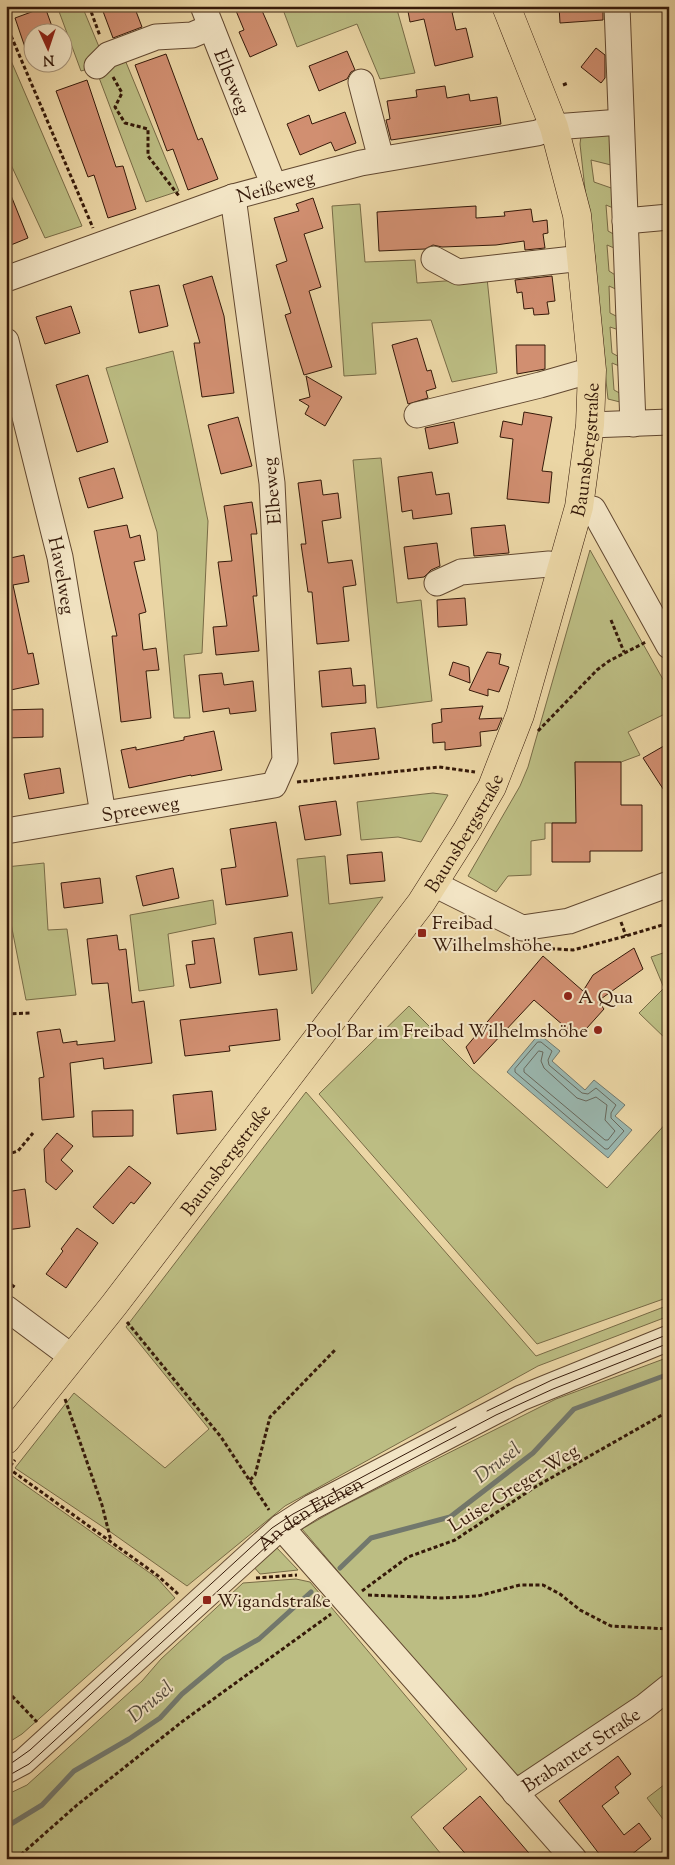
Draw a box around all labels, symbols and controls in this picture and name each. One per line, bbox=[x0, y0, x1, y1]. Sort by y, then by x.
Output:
north arrow bbox=[22, 22, 72, 72]
street label: Elbeweg bbox=[205, 46, 255, 119]
text: N bbox=[42, 49, 55, 69]
street label: Neißeweg bbox=[234, 165, 318, 211]
street label: Baunsbergstraße bbox=[566, 382, 608, 520]
street label: Elbeweg bbox=[257, 456, 290, 526]
street label: Havelweg bbox=[39, 534, 80, 617]
street label: Baunsbergstraße bbox=[420, 770, 512, 899]
street label: Spreeweg bbox=[100, 791, 181, 830]
place label: Freibad Wilhelmshöhe bbox=[432, 911, 552, 960]
marker: Freibad Wilhelmshöhe bbox=[416, 927, 428, 939]
place label: A Qua bbox=[578, 985, 633, 1012]
marker: A Qua bbox=[562, 990, 574, 1002]
place label: Pool Bar im Freibad Wilhelmshöhe bbox=[306, 1019, 588, 1046]
marker: Pool Bar im Freibad Wilhelmshöhe bbox=[592, 1024, 604, 1036]
street label: Baunsbergstraße bbox=[176, 1099, 279, 1223]
water label: Drusel bbox=[469, 1436, 528, 1492]
street label: Luise-Greger-Weg bbox=[444, 1438, 585, 1540]
street label: An den Eichen bbox=[252, 1471, 369, 1558]
place label: Wigandstraße bbox=[217, 1589, 331, 1616]
marker: Wigandstraße bbox=[201, 1594, 213, 1606]
water label: Drusel bbox=[122, 1675, 181, 1731]
street label: Brabanter Straße bbox=[518, 1702, 647, 1801]

